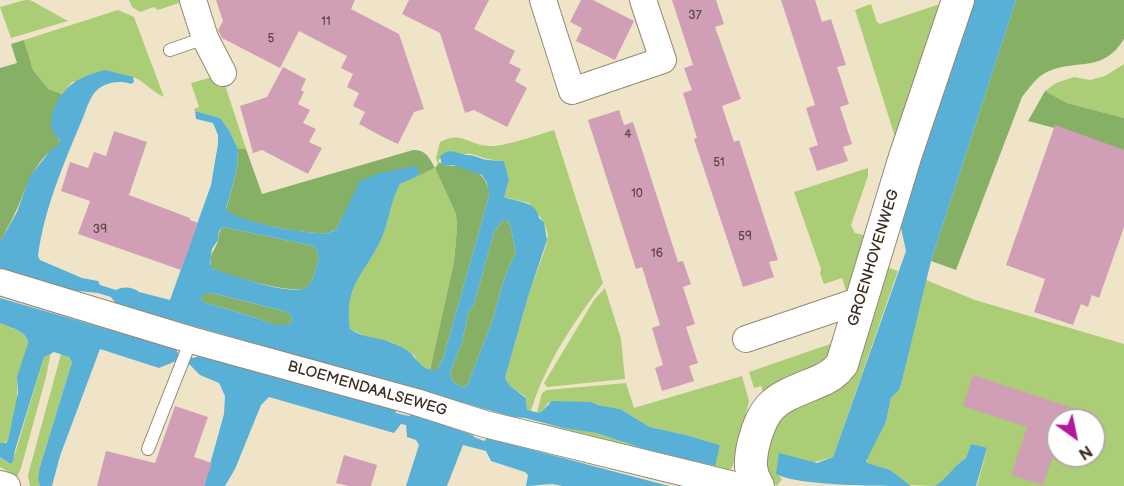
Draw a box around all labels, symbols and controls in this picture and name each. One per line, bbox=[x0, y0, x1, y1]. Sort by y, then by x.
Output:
house number: 37 bbox=[688, 9, 702, 23]
house number: 11 bbox=[321, 15, 331, 29]
house number: 5 bbox=[268, 32, 274, 46]
house number: 4 bbox=[624, 128, 632, 142]
house number: 51 bbox=[713, 156, 725, 170]
house number: 10 bbox=[631, 187, 643, 201]
street label: GROENHOVENWEG bbox=[845, 188, 903, 328]
house number: 39 bbox=[93, 223, 107, 237]
house number: 59 bbox=[738, 230, 752, 244]
house number: 16 bbox=[651, 247, 663, 261]
street label: BLOEMENDAALSEWEG bbox=[285, 358, 449, 420]
north arrow bbox=[1046, 408, 1106, 468]
text: N bbox=[1075, 441, 1095, 463]

